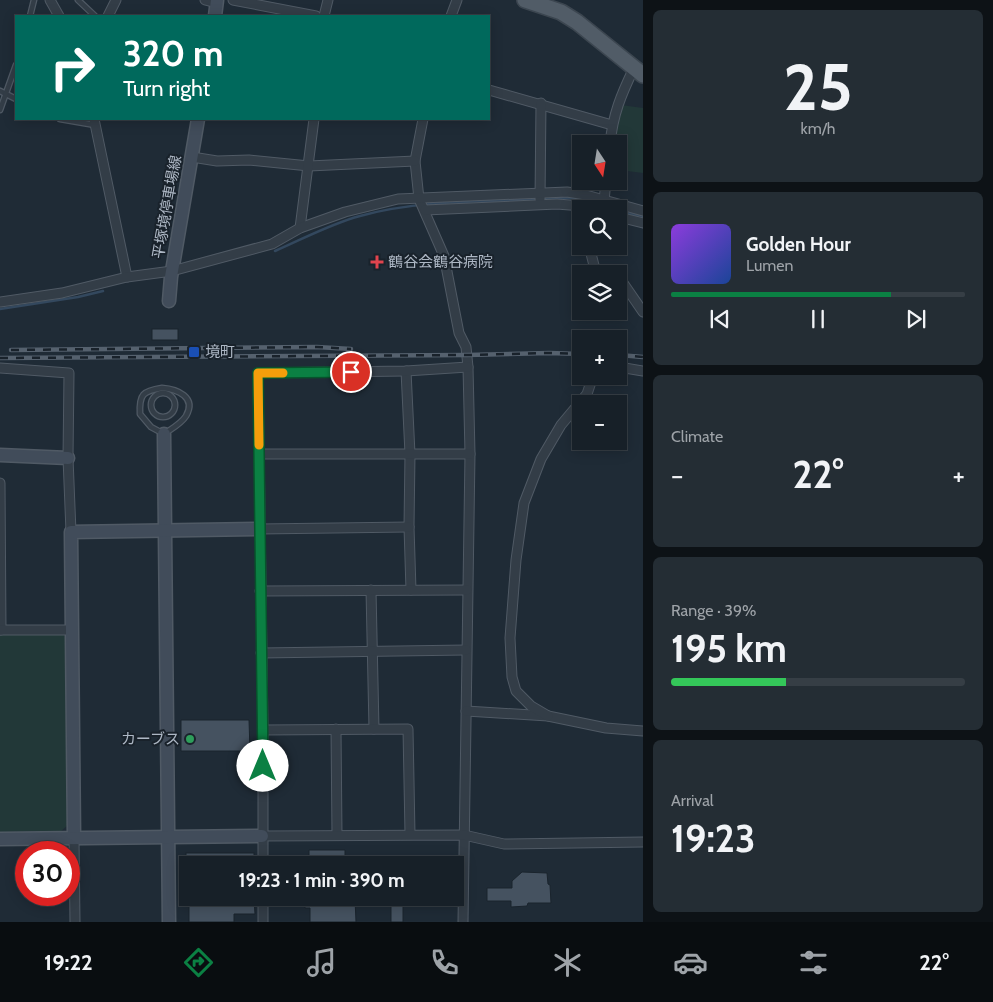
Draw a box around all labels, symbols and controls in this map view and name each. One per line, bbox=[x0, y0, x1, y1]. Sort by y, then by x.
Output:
text: 320 m bbox=[123, 32, 223, 75]
icon: right bbox=[40, 35, 105, 100]
text: 25 bbox=[783, 47, 853, 126]
text: Turn right bbox=[123, 75, 210, 102]
text: km/h bbox=[800, 119, 836, 138]
north arrow bbox=[572, 135, 628, 190]
map controls bbox=[572, 135, 627, 450]
street label: 平塚境停車場線 bbox=[149, 154, 185, 260]
button: search bbox=[572, 200, 627, 255]
text: Golden Hour bbox=[746, 233, 851, 256]
place label: 鶴谷会鶴谷病院 bbox=[388, 253, 493, 271]
marker: 鶴谷会鶴谷病院 bbox=[370, 255, 384, 269]
text: Lumen bbox=[746, 256, 793, 275]
button: layers bbox=[572, 265, 627, 320]
icon: previous bbox=[706, 305, 734, 333]
icon: pause bbox=[804, 305, 832, 333]
icon: next bbox=[902, 305, 930, 333]
button: + bbox=[572, 330, 627, 385]
place label: 境町 bbox=[205, 343, 235, 361]
marker: 境町 bbox=[187, 345, 201, 359]
pin bbox=[330, 351, 372, 393]
icon: arrive bbox=[337, 358, 365, 386]
button: − bbox=[572, 395, 627, 450]
text: Climate bbox=[671, 427, 723, 446]
text: 22° bbox=[792, 451, 844, 498]
text: − bbox=[671, 458, 683, 492]
text: + bbox=[953, 458, 965, 492]
text: Range · 39% bbox=[671, 601, 757, 620]
text: 195 km bbox=[671, 625, 787, 672]
place label: カーブス bbox=[121, 730, 180, 748]
marker: カーブス bbox=[184, 733, 196, 745]
position arrow bbox=[236, 739, 288, 791]
text: Arrival bbox=[671, 791, 714, 810]
text: 19:23 bbox=[671, 815, 755, 862]
speed limit sign: 30 bbox=[15, 841, 80, 906]
text: 19:23 · 1 min · 390 m bbox=[238, 869, 405, 892]
icon: directions bbox=[181, 945, 216, 980]
icon: music bbox=[304, 945, 339, 980]
icon: phone bbox=[427, 945, 462, 980]
icon: climate bbox=[550, 945, 585, 980]
icon: car bbox=[673, 945, 708, 980]
icon: filters bbox=[796, 945, 831, 980]
text: 19:22 bbox=[44, 949, 93, 976]
text: 22° bbox=[919, 949, 949, 976]

